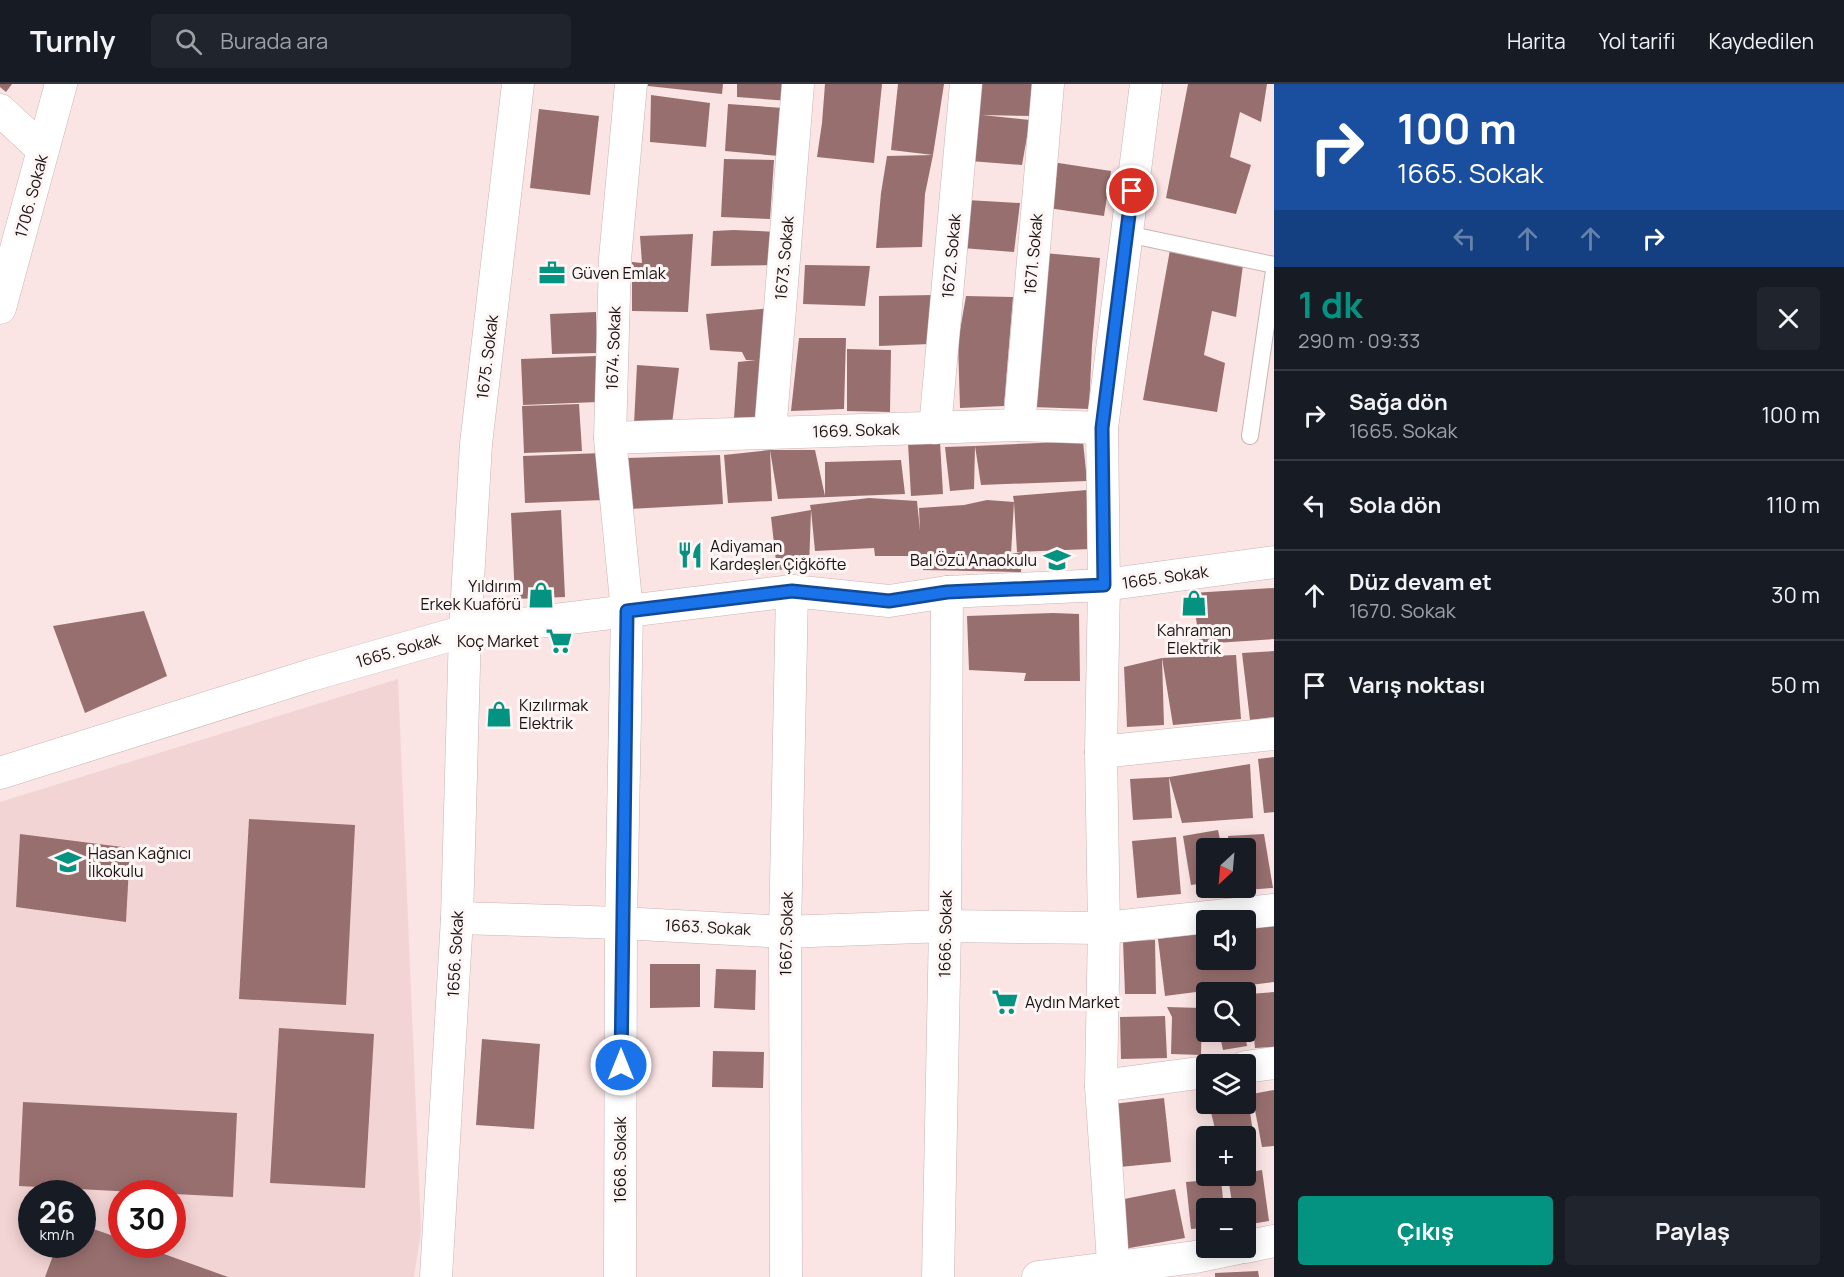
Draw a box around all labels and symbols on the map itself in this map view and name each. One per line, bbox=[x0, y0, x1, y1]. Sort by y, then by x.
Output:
street label: 1706. Sokak bbox=[9, 151, 53, 240]
pin bbox=[1106, 165, 1157, 216]
street label: 1672. Sokak bbox=[936, 212, 966, 299]
street label: 1671. Sokak bbox=[1019, 212, 1048, 295]
street label: 1673. Sokak bbox=[769, 214, 799, 301]
office icon: Güven Emlak bbox=[537, 258, 567, 288]
place label: Güven Emlak bbox=[572, 262, 667, 284]
street label: 1674. Sokak bbox=[601, 305, 625, 390]
street label: 1675. Sokak bbox=[471, 313, 503, 400]
street label: 1669. Sokak bbox=[812, 417, 901, 443]
place label: Adiyaman Kardeşler Çiğköfte bbox=[710, 535, 846, 575]
restaurant icon: Adiyaman Kardeşler Çiğköfte bbox=[675, 540, 705, 570]
school or university icon: Bal Özü Anaokulu bbox=[1042, 545, 1072, 575]
place label: Bal Özü Anaokulu bbox=[910, 549, 1037, 571]
street label: 1665. Sokak bbox=[1121, 560, 1210, 594]
place label: Yıldırım Erkek Kuaförü bbox=[420, 575, 521, 615]
shop icon: Yıldırım Erkek Kuaförü bbox=[526, 580, 556, 610]
shop icon: Kahraman Elektrik bbox=[1179, 588, 1209, 618]
place label: Kahraman Elektrik bbox=[1157, 619, 1231, 659]
supermarket icon: Koç Market bbox=[544, 626, 574, 656]
street label: 1665. Sokak bbox=[353, 627, 444, 673]
place label: Koç Market bbox=[457, 630, 539, 652]
place label: Kızılırmak Elektrik bbox=[519, 694, 589, 734]
shop icon: Kızılırmak Elektrik bbox=[484, 699, 514, 729]
north arrow bbox=[1196, 838, 1256, 898]
place label: Hasan Kağnıcı İlkokulu bbox=[88, 842, 191, 882]
school or university icon: Hasan Kağnıcı İlkokulu bbox=[53, 847, 83, 877]
street label: 1666. Sokak bbox=[933, 889, 957, 978]
street label: 1667. Sokak bbox=[774, 891, 798, 976]
street label: 1656. Sokak bbox=[442, 909, 468, 998]
street label: 1663. Sokak bbox=[664, 914, 753, 940]
supermarket icon: Aydın Market bbox=[990, 987, 1020, 1017]
place label: Aydın Market bbox=[1025, 991, 1120, 1013]
position arrow bbox=[589, 1033, 653, 1097]
street label: 1668. Sokak bbox=[609, 1116, 631, 1203]
speed limit sign: 30 bbox=[108, 1180, 186, 1258]

